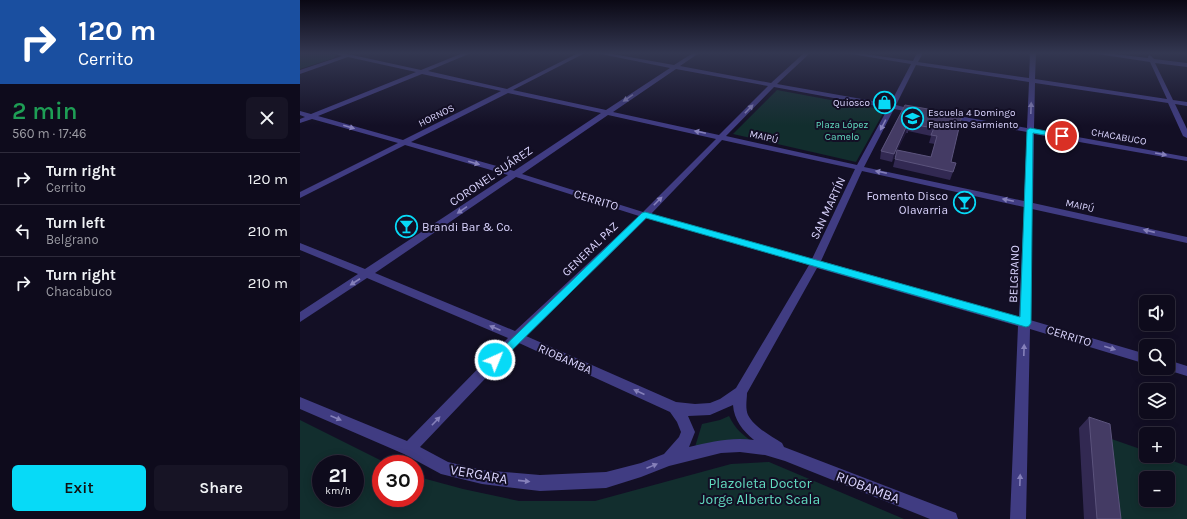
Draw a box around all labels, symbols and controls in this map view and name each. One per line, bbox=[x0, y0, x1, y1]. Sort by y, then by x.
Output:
text: 120 m bbox=[78, 14, 156, 47]
icon: right bbox=[12, 16, 64, 68]
text: Cerrito bbox=[78, 48, 133, 70]
shop icon: Quiosco bbox=[872, 89, 898, 115]
one-way arrow bbox=[623, 94, 634, 102]
text: 2 min bbox=[12, 97, 78, 125]
button: close bbox=[246, 97, 288, 139]
place label: Quiosco bbox=[833, 97, 870, 109]
one-way arrow bbox=[1028, 101, 1034, 114]
street label: HORNOS bbox=[416, 102, 456, 130]
one-way arrow bbox=[744, 104, 754, 114]
school or university icon: Escuela 4 Domingo Faustino Sarmiento bbox=[899, 105, 925, 131]
place label: Escuela 4 Domingo Faustino Sarmiento bbox=[928, 107, 1018, 131]
park label: Plaza López Camelo bbox=[816, 119, 868, 143]
one-way arrow bbox=[879, 119, 886, 130]
pin bbox=[1045, 119, 1079, 153]
one-way arrow bbox=[343, 124, 355, 130]
icon: arrive bbox=[1051, 125, 1073, 147]
text: 560 m · 17:46 bbox=[12, 126, 86, 141]
street label: CHACABUCO bbox=[1090, 126, 1147, 148]
street label: MAIPÚ bbox=[748, 128, 779, 146]
one-way arrow bbox=[694, 129, 706, 135]
street label: CORONEL SUÁREZ bbox=[446, 142, 535, 209]
one-way arrow bbox=[1155, 151, 1167, 157]
one-way arrow bbox=[468, 160, 480, 166]
text: Turn right bbox=[46, 162, 116, 180]
icon: right bbox=[12, 168, 34, 190]
one-way arrow bbox=[875, 168, 888, 174]
text: 120 m bbox=[248, 170, 288, 188]
street label: SAN MARTÍN bbox=[807, 174, 849, 241]
text: Cerrito bbox=[46, 180, 86, 195]
street label: CERRITO bbox=[572, 187, 620, 213]
place label: Fomento Disco Olavarria bbox=[866, 189, 948, 217]
bar icon: Fomento Disco Olavarria bbox=[951, 190, 977, 216]
one-way arrow bbox=[653, 196, 663, 206]
one-way arrow bbox=[1002, 196, 1015, 202]
street label: MAIPÚ bbox=[1064, 197, 1095, 215]
one-way arrow bbox=[457, 206, 468, 214]
text: Turn left bbox=[46, 214, 105, 232]
bar icon: Brandi Bar & Co. bbox=[394, 214, 420, 240]
street label: GENERAL PAZ bbox=[559, 219, 621, 279]
icon: left bbox=[12, 220, 34, 242]
place label: Brandi Bar & Co. bbox=[422, 220, 512, 234]
text: 210 m bbox=[248, 222, 288, 240]
one-way arrow bbox=[1143, 228, 1155, 234]
text: Belgrano bbox=[46, 232, 99, 247]
street label: BELGRANO bbox=[1006, 245, 1022, 303]
text: Turn right bbox=[46, 266, 116, 284]
icon: right bbox=[12, 272, 34, 294]
text: 210 m bbox=[248, 274, 288, 292]
one-way arrow bbox=[349, 278, 360, 286]
text: Chacabuco bbox=[46, 284, 112, 299]
map controls bbox=[1139, 295, 1175, 507]
button: sound bbox=[1139, 295, 1175, 331]
street label: CERRITO bbox=[1045, 323, 1093, 349]
one-way arrow bbox=[489, 325, 500, 331]
position arrow bbox=[474, 339, 516, 381]
button: search bbox=[1139, 339, 1175, 375]
street label: RIOBAMBA bbox=[536, 341, 594, 377]
one-way arrow bbox=[1021, 344, 1028, 356]
one-way arrow bbox=[1104, 345, 1116, 351]
button: layers bbox=[1139, 383, 1175, 419]
one-way arrow bbox=[634, 389, 645, 395]
one-way arrow bbox=[330, 415, 342, 422]
one-way arrow bbox=[431, 416, 441, 426]
button: + bbox=[1139, 427, 1175, 463]
speed limit sign: 30 bbox=[372, 455, 424, 507]
street label: VERGARA bbox=[449, 461, 509, 488]
one-way arrow bbox=[646, 463, 658, 469]
text: 21 bbox=[328, 464, 348, 487]
button: Exit bbox=[12, 465, 146, 511]
button: Share bbox=[154, 465, 288, 511]
street label: RIOBAMBA bbox=[834, 468, 902, 507]
button: − bbox=[1139, 471, 1175, 507]
one-way arrow bbox=[1016, 474, 1023, 486]
park label: Plazoleta Doctor Jorge Alberto Scala bbox=[700, 475, 820, 508]
one-way arrow bbox=[518, 478, 530, 484]
text: km/h bbox=[325, 485, 351, 497]

